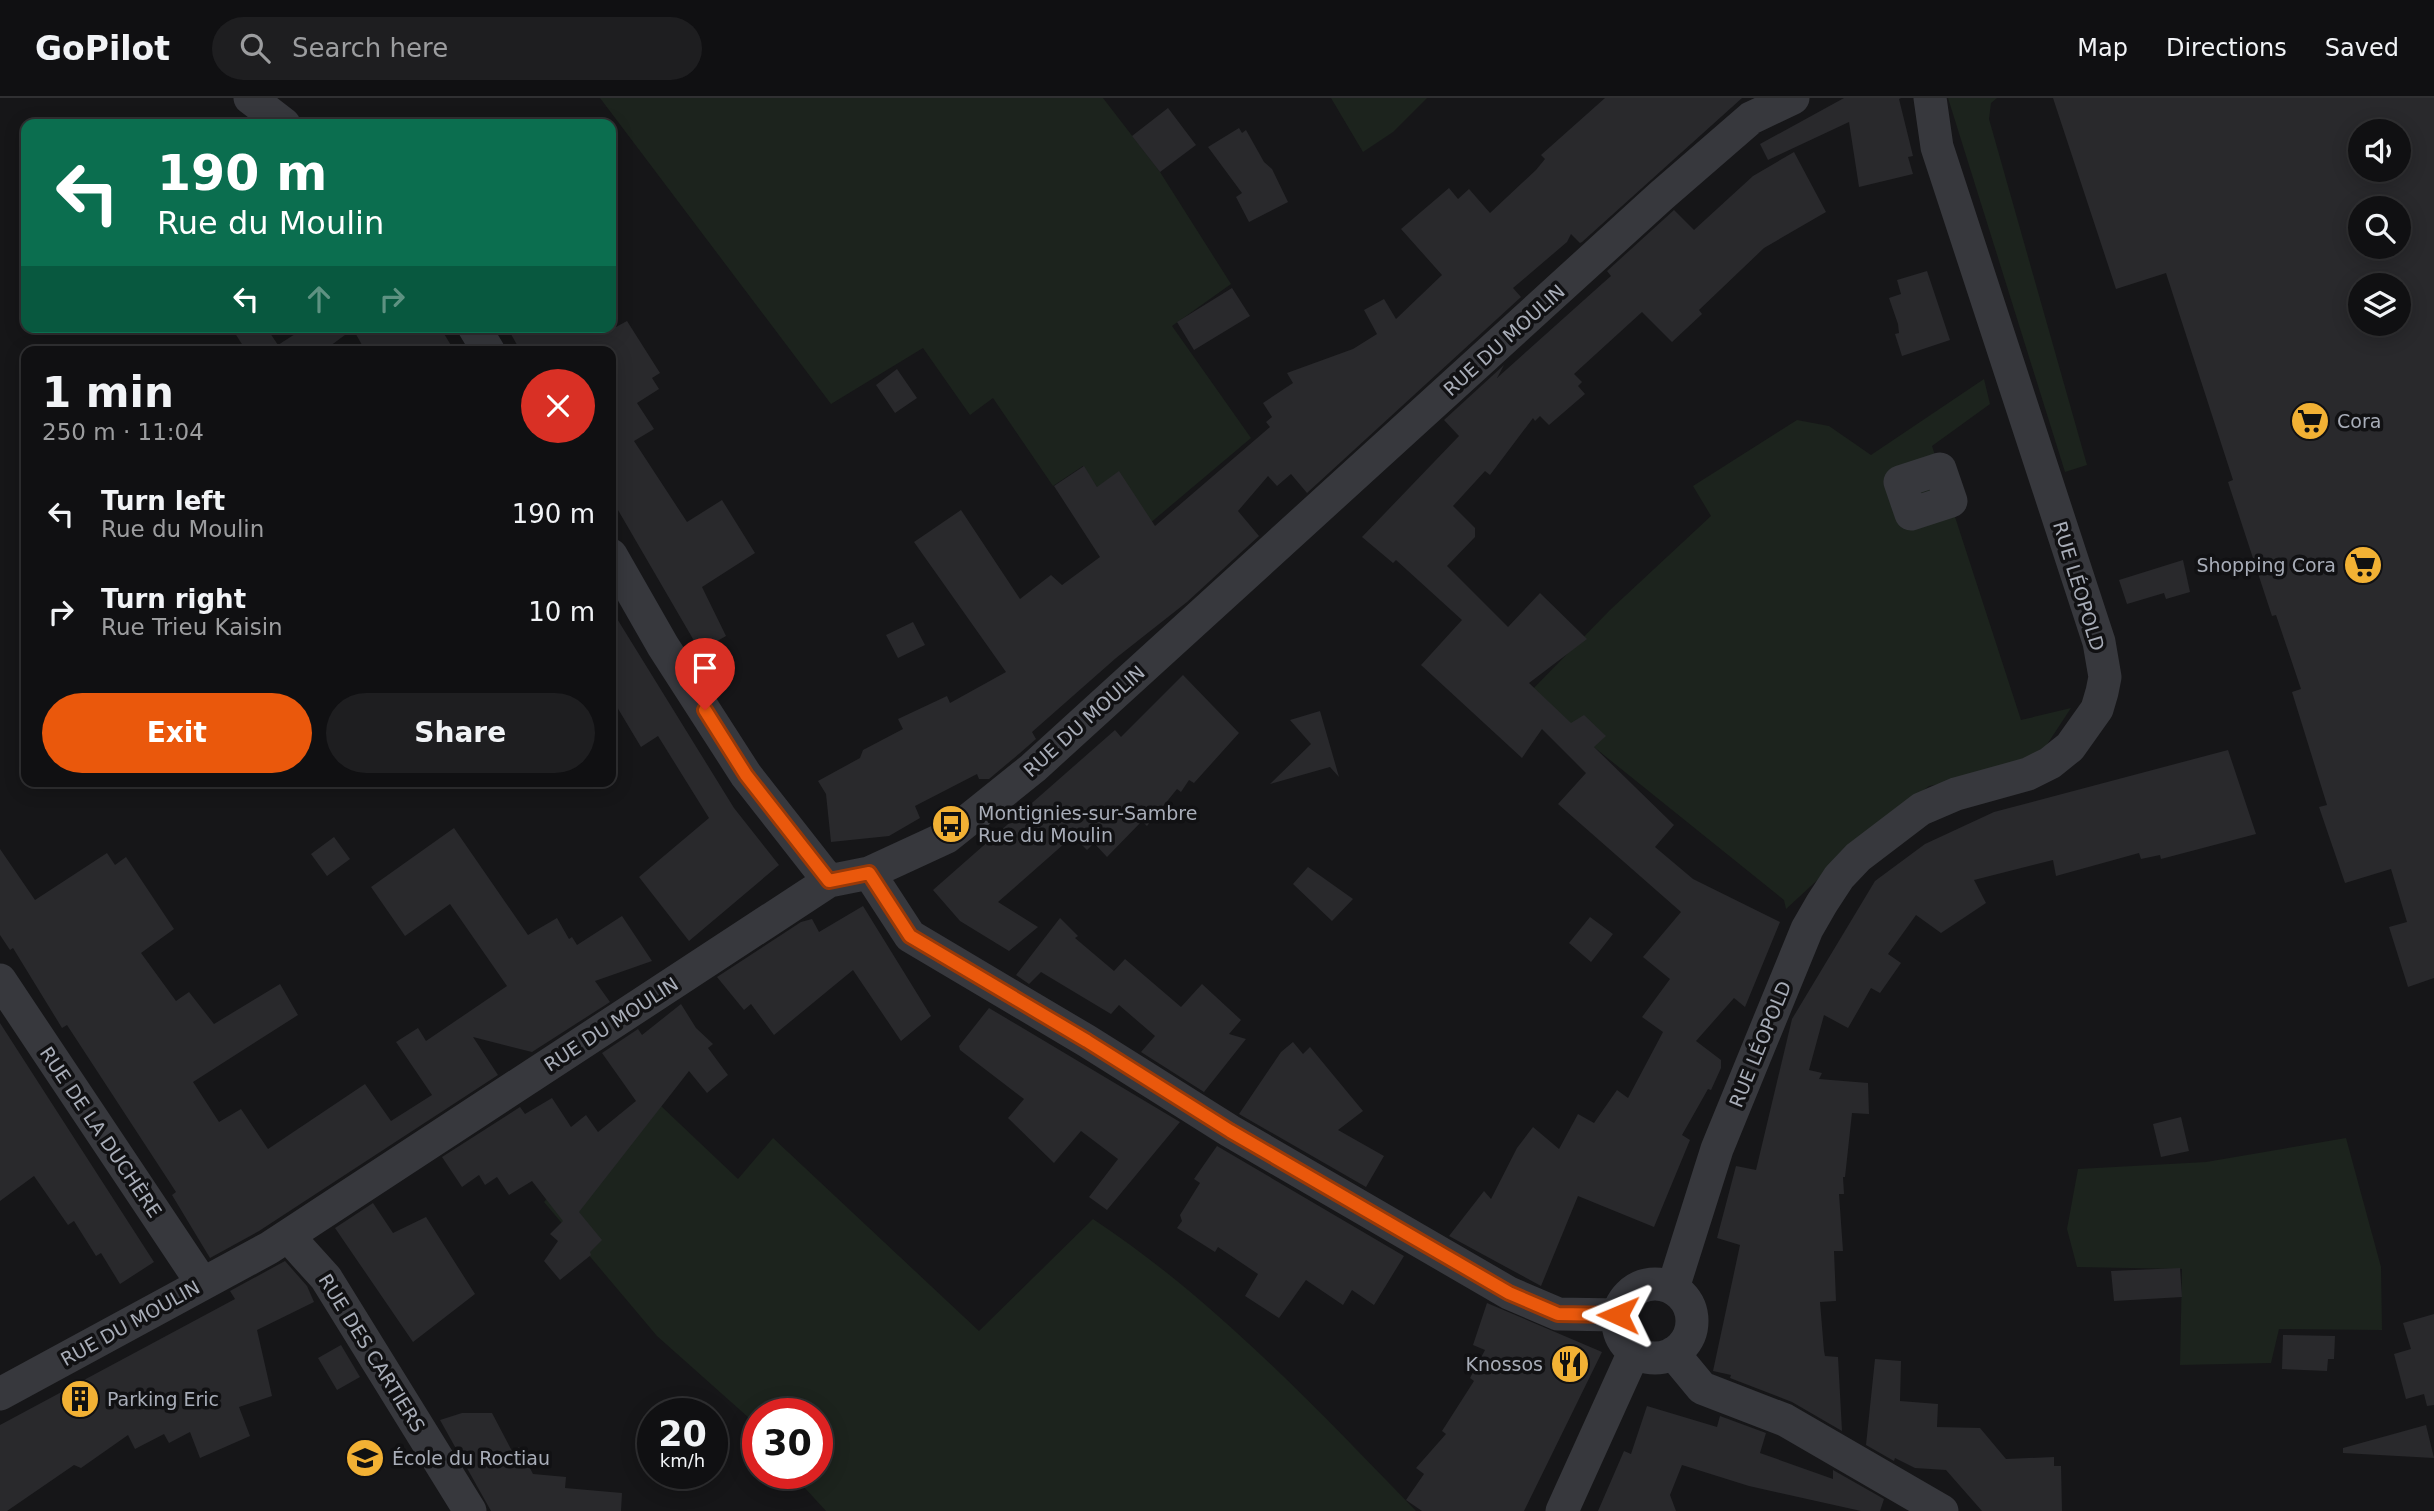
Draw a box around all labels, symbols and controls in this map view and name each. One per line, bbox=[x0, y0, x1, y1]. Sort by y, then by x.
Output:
search box bbox=[212, 17, 702, 80]
text: GoPilot bbox=[35, 29, 170, 68]
icon: search bbox=[236, 29, 274, 67]
text: Search here bbox=[292, 33, 448, 63]
text: Map bbox=[2077, 34, 2128, 62]
text: Directions bbox=[2166, 34, 2287, 62]
text: Saved bbox=[2325, 34, 2399, 62]
map controls bbox=[2348, 119, 2411, 336]
button: sound bbox=[2348, 119, 2411, 182]
text: 190 m bbox=[157, 145, 327, 202]
icon: left bbox=[42, 147, 133, 238]
button: search bbox=[2348, 196, 2411, 259]
text: Rue du Moulin bbox=[157, 204, 384, 242]
button: layers bbox=[2348, 273, 2411, 336]
icon: left bbox=[227, 280, 265, 318]
icon: ahead bbox=[300, 280, 338, 318]
icon: right bbox=[373, 280, 411, 318]
street label: RUE DU MOULIN bbox=[1439, 280, 1569, 400]
text: 1 min bbox=[42, 368, 174, 417]
button: close bbox=[521, 369, 595, 443]
supermarket icon: Cora bbox=[2289, 400, 2331, 442]
place label: Cora bbox=[2337, 410, 2381, 432]
text: 250 m · 11:04 bbox=[42, 419, 204, 445]
text: Turn left bbox=[101, 486, 225, 516]
icon: left bbox=[42, 495, 80, 533]
text: 190 m bbox=[512, 499, 595, 529]
text: Rue du Moulin bbox=[101, 516, 264, 542]
street label: RUE LÉOPOLD bbox=[2049, 519, 2109, 653]
supermarket icon: Shopping Cora bbox=[2342, 544, 2384, 586]
place label: Shopping Cora bbox=[2196, 554, 2336, 576]
text: Turn right bbox=[101, 584, 246, 614]
icon: right bbox=[42, 593, 80, 631]
text: 10 m bbox=[528, 597, 595, 627]
text: Rue Trieu Kaisin bbox=[101, 614, 283, 640]
pin bbox=[675, 638, 735, 710]
icon: arrive bbox=[686, 649, 724, 687]
street label: RUE DU MOULIN bbox=[1019, 661, 1149, 781]
button: Exit bbox=[42, 693, 312, 773]
button: Share bbox=[326, 693, 595, 773]
place label: Montignies-sur-Sambre Rue du Moulin bbox=[978, 802, 1197, 846]
bus stop icon: Montignies-sur-Sambre Rue du Moulin bbox=[930, 803, 972, 845]
street label: RUE DU MOULIN bbox=[540, 972, 682, 1076]
street label: RUE LÉOPOLD bbox=[1725, 978, 1795, 1110]
street label: RUE DE LA DUCHÈRE bbox=[36, 1042, 166, 1222]
street label: RUE DES CARTIERS bbox=[314, 1270, 430, 1436]
street label: RUE DU MOULIN bbox=[57, 1276, 203, 1370]
position arrow bbox=[1581, 1278, 1655, 1352]
restaurant icon: Knossos bbox=[1549, 1343, 1591, 1385]
place label: Knossos bbox=[1466, 1353, 1543, 1375]
building icon: Parking Eric bbox=[59, 1378, 101, 1420]
place label: Parking Eric bbox=[107, 1388, 219, 1410]
speed limit sign: 30 bbox=[742, 1398, 833, 1489]
text: 20 bbox=[658, 1414, 707, 1454]
school or university icon: École du Roctiau bbox=[344, 1437, 386, 1479]
place label: École du Roctiau bbox=[392, 1447, 550, 1469]
text: km/h bbox=[660, 1450, 705, 1471]

